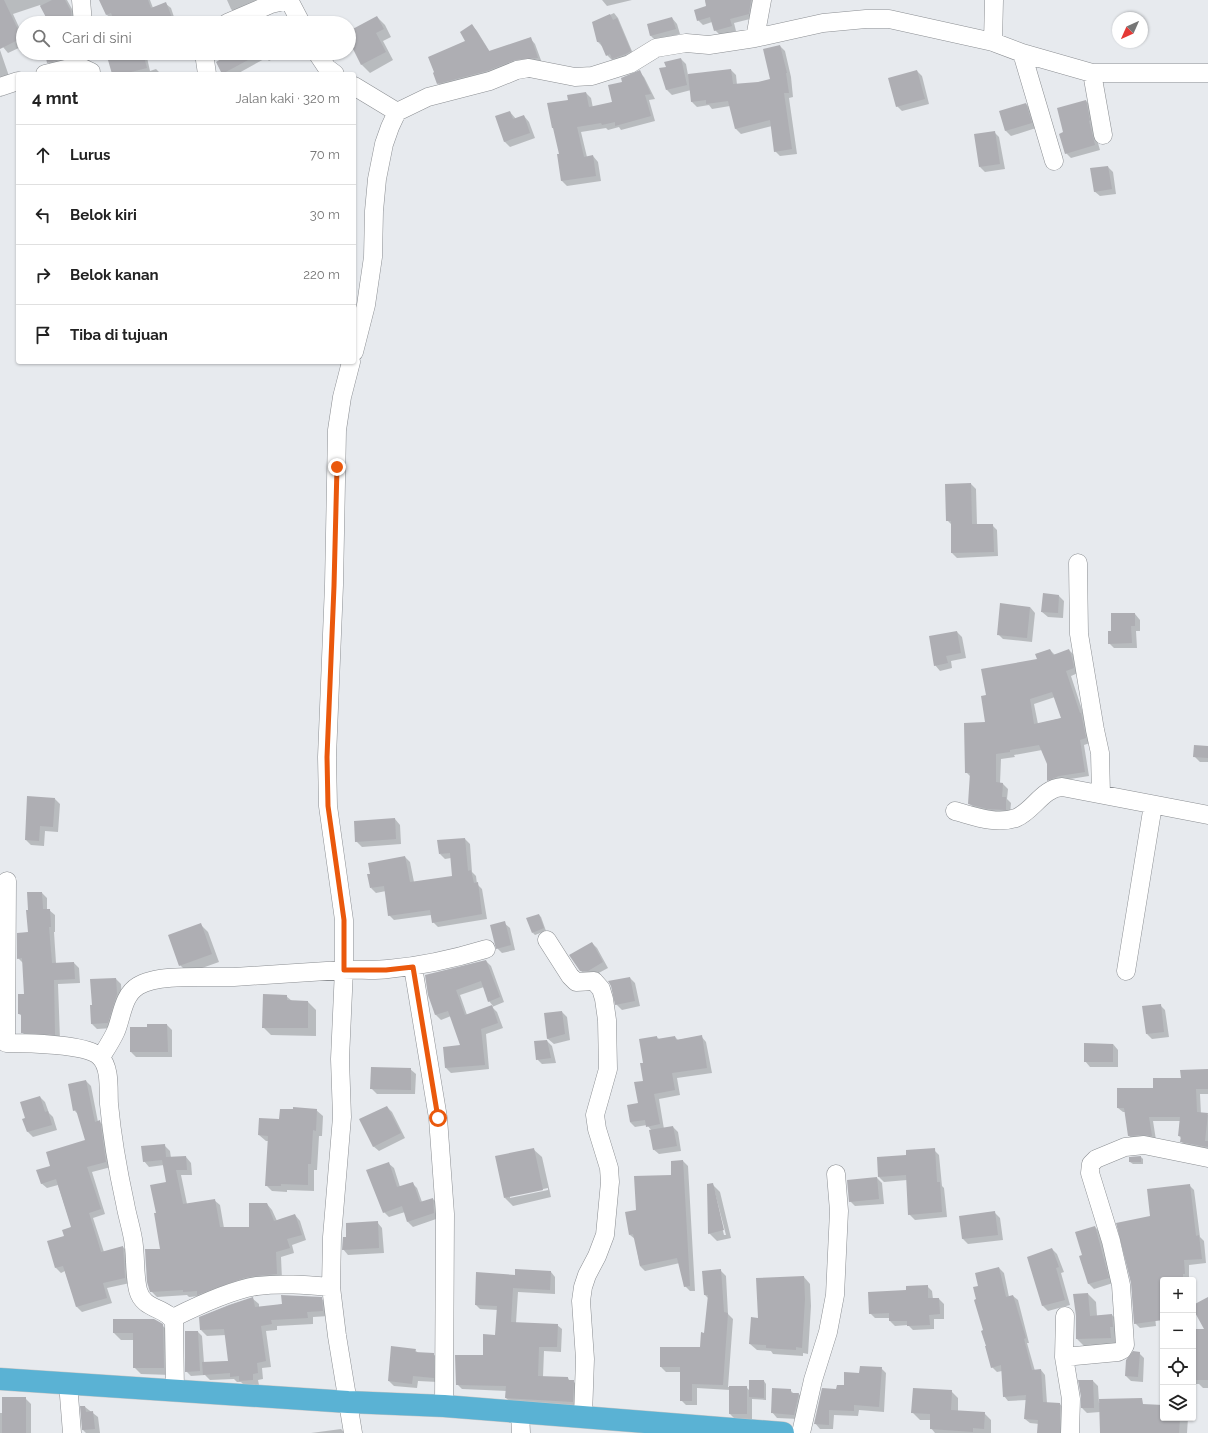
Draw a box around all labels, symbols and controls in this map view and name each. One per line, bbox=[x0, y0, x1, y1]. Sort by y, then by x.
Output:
north arrow bbox=[1112, 12, 1148, 48]
search box bbox=[16, 16, 356, 60]
icon: search bbox=[30, 27, 52, 49]
text: Cari di sini bbox=[62, 29, 132, 47]
text: 4 mnt bbox=[32, 88, 78, 108]
text: Jalan kaki · 320 m bbox=[236, 91, 340, 106]
icon: ahead bbox=[32, 144, 54, 166]
text: Lurus bbox=[70, 146, 111, 164]
text: 70 m bbox=[310, 147, 340, 162]
icon: left bbox=[32, 204, 54, 226]
text: Belok kiri bbox=[70, 206, 137, 224]
text: 30 m bbox=[310, 207, 340, 222]
icon: right bbox=[32, 264, 54, 286]
text: Belok kanan bbox=[70, 266, 159, 284]
text: 220 m bbox=[303, 267, 340, 282]
icon: arrive bbox=[32, 324, 54, 346]
text: Tiba di tujuan bbox=[70, 326, 168, 344]
route end bbox=[328, 458, 346, 476]
route start bbox=[429, 1109, 447, 1127]
map controls bbox=[1160, 1277, 1196, 1421]
button: + bbox=[1160, 1277, 1196, 1313]
button: − bbox=[1160, 1313, 1196, 1349]
button: locate bbox=[1160, 1349, 1196, 1385]
button: layers bbox=[1160, 1385, 1196, 1421]

